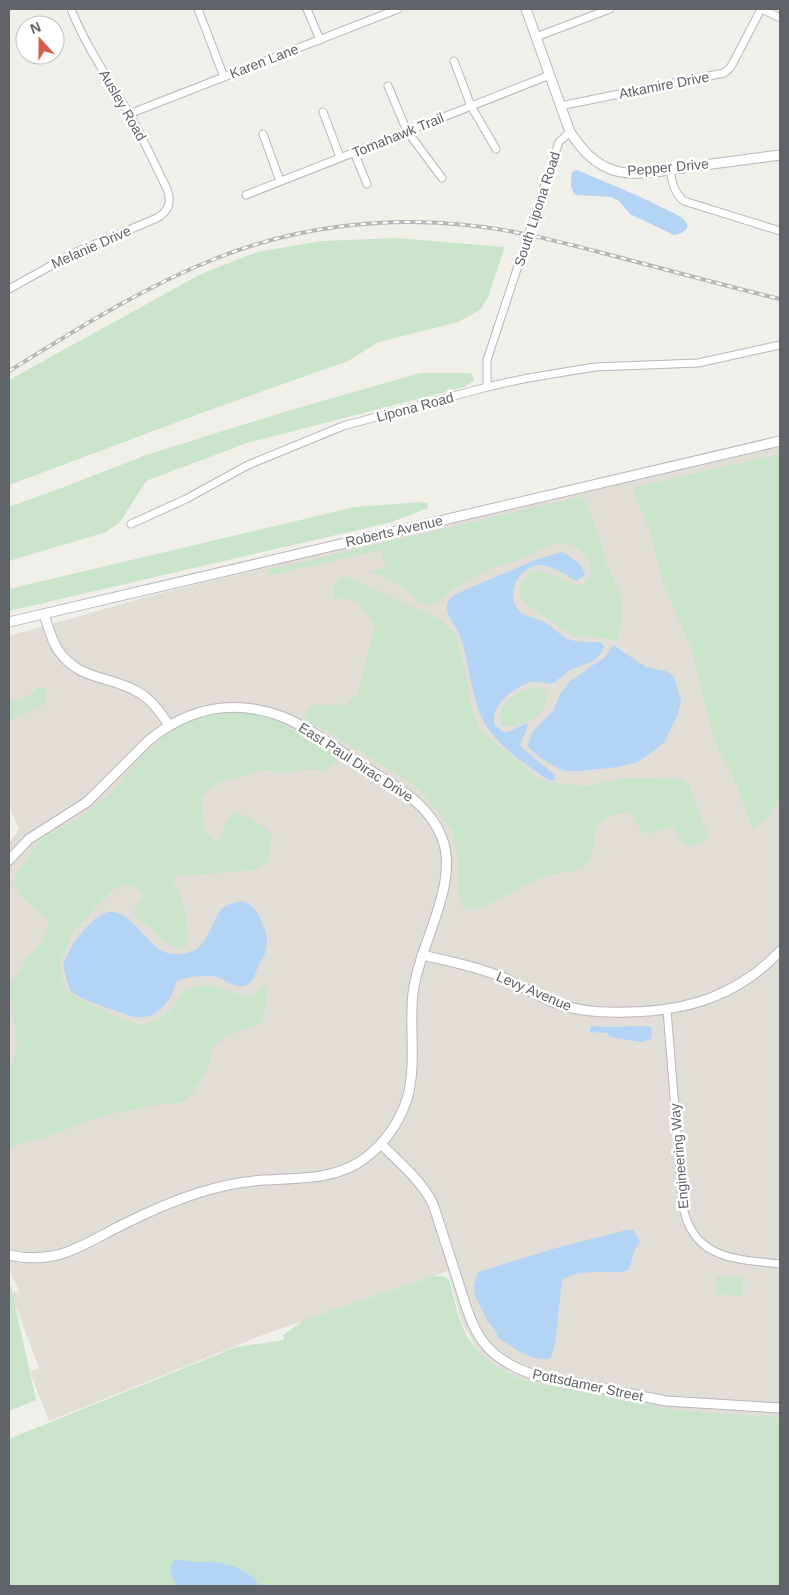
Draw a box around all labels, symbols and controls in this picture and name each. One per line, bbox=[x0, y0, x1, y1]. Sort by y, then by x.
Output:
north arrow bbox=[15, 15, 65, 65]
text: N bbox=[28, 19, 43, 37]
street label: Karen Lane bbox=[227, 40, 301, 81]
street label: Ausley Road bbox=[96, 67, 150, 143]
street label: Atkamire Drive bbox=[617, 68, 711, 102]
street label: Tomahawk Trail bbox=[350, 109, 446, 161]
street label: South Lipona Road bbox=[511, 150, 563, 268]
street label: Pepper Drive bbox=[627, 155, 710, 179]
street label: Melanie Drive bbox=[49, 222, 134, 272]
street label: Lipona Road bbox=[375, 389, 455, 425]
street label: Roberts Avenue bbox=[344, 512, 444, 550]
street label: East Paul Dirac Drive bbox=[296, 719, 416, 805]
street label: Levy Avenue bbox=[494, 968, 574, 1014]
street label: Engineering Way bbox=[666, 1102, 692, 1210]
street label: Pottsdamer Street bbox=[531, 1365, 645, 1405]

